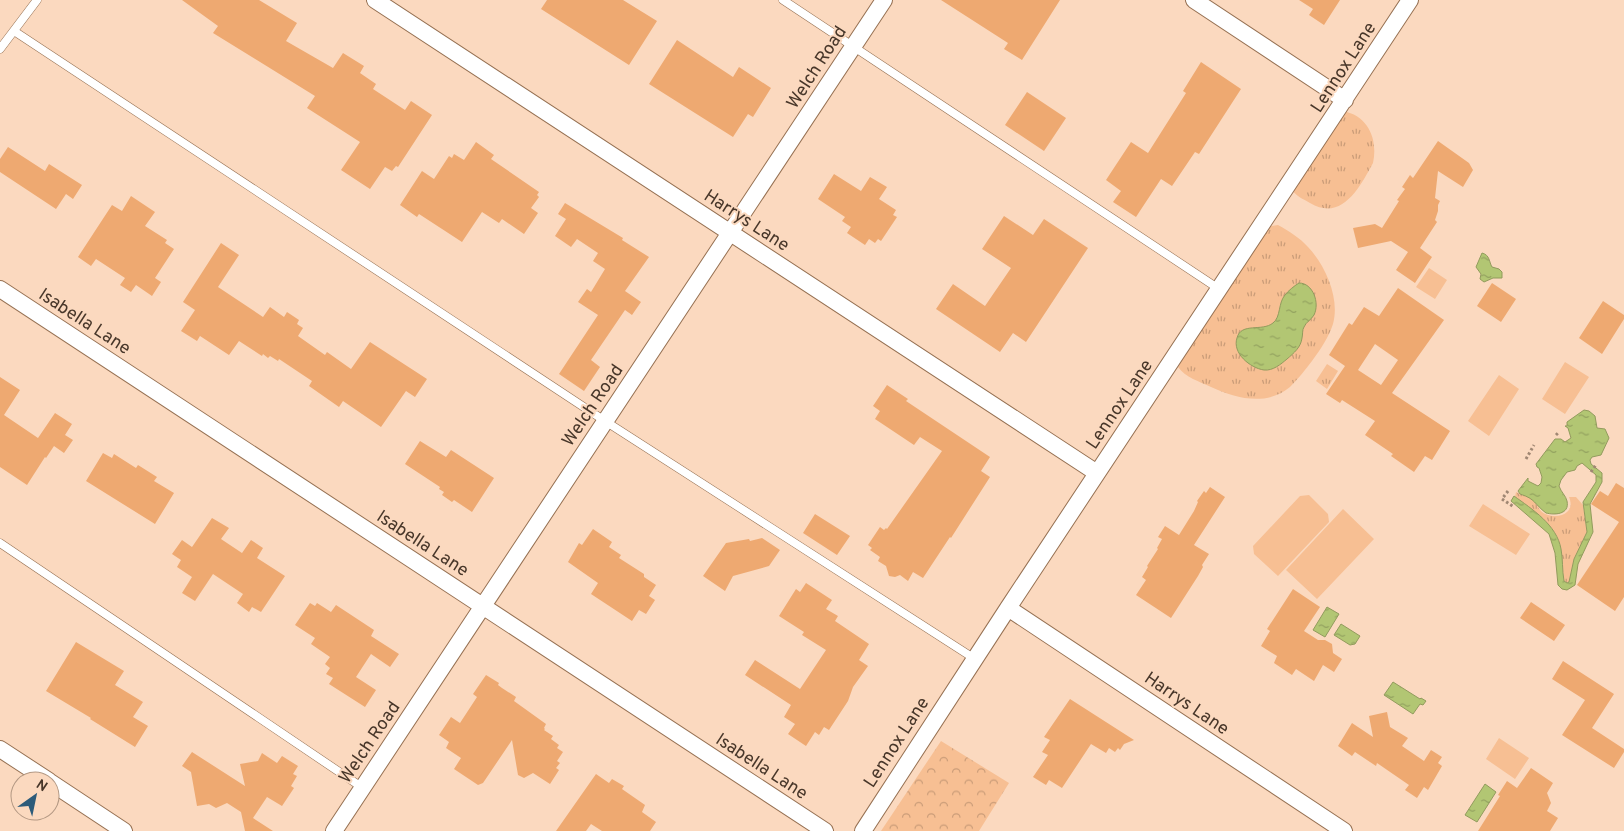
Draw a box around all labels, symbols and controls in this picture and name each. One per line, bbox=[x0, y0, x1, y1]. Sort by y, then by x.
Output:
street label: Lennox Lane bbox=[1306, 18, 1382, 118]
street label: Welch Road bbox=[782, 22, 853, 114]
street label: Harrys Lane bbox=[699, 185, 793, 257]
street label: Isabella Lane bbox=[34, 284, 135, 361]
street label: Lennox Lane bbox=[1082, 355, 1159, 454]
street label: Welch Road bbox=[557, 360, 629, 451]
street label: Isabella Lane bbox=[372, 506, 473, 583]
street label: Harrys Lane bbox=[1139, 667, 1233, 741]
street label: Lennox Lane bbox=[859, 693, 935, 793]
street label: Welch Road bbox=[334, 697, 406, 788]
street label: Isabella Lane bbox=[711, 729, 812, 806]
north arrow bbox=[10, 771, 60, 821]
text: N bbox=[32, 776, 50, 796]

